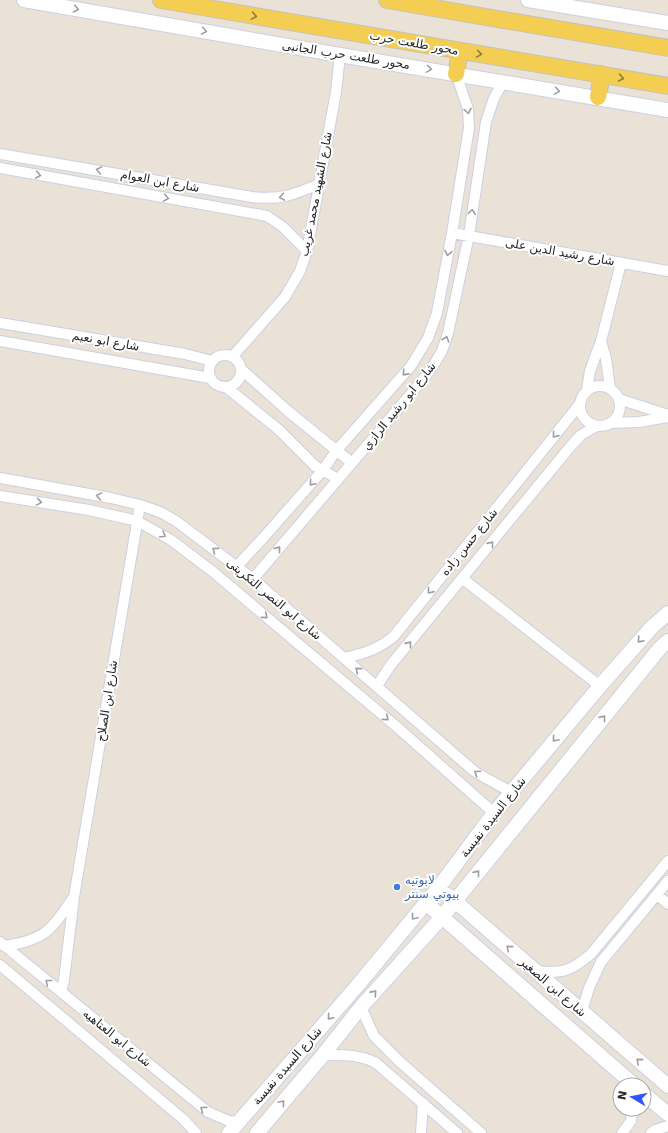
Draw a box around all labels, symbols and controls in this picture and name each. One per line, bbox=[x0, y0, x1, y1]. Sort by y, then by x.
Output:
one-way arrow bbox=[73, 4, 79, 13]
one-way arrow bbox=[251, 11, 257, 20]
one-way arrow bbox=[201, 26, 207, 35]
street label: محور طلعت حرب bbox=[368, 28, 460, 59]
street label: محور طلعت حرب الجانبى bbox=[281, 38, 411, 73]
one-way arrow bbox=[476, 49, 482, 58]
one-way arrow bbox=[426, 64, 432, 73]
one-way arrow bbox=[618, 73, 624, 81]
one-way arrow bbox=[554, 86, 560, 94]
one-way arrow bbox=[463, 108, 472, 114]
street label: شارع الشهيد محمد غريب bbox=[297, 130, 336, 258]
one-way arrow bbox=[96, 167, 102, 175]
street label: شارع ابن العوام bbox=[119, 167, 201, 196]
one-way arrow bbox=[35, 170, 41, 179]
one-way arrow bbox=[279, 192, 285, 200]
one-way arrow bbox=[163, 193, 170, 201]
one-way arrow bbox=[467, 209, 476, 215]
street label: شارع رشيد الدين على bbox=[504, 235, 616, 269]
one-way arrow bbox=[444, 250, 453, 256]
street label: شارع ابو نعيم bbox=[71, 328, 141, 355]
one-way arrow bbox=[441, 336, 449, 343]
street label: شارع ابو رشيد الرازي bbox=[359, 359, 439, 453]
one-way arrow bbox=[403, 369, 410, 376]
one-way arrow bbox=[553, 431, 560, 438]
one-way arrow bbox=[309, 478, 316, 486]
one-way arrow bbox=[96, 493, 103, 501]
one-way arrow bbox=[35, 498, 42, 506]
street label: شارع حسن زاده bbox=[438, 506, 501, 579]
one-way arrow bbox=[159, 531, 166, 538]
one-way arrow bbox=[487, 541, 494, 548]
one-way arrow bbox=[273, 547, 280, 554]
one-way arrow bbox=[213, 548, 220, 555]
street label: شارع ابو النصر التكريتى bbox=[223, 555, 324, 644]
one-way arrow bbox=[427, 586, 434, 593]
one-way arrow bbox=[260, 611, 268, 618]
one-way arrow bbox=[638, 636, 645, 643]
one-way arrow bbox=[404, 642, 411, 649]
street label: شارع ابن الصلاح bbox=[94, 659, 121, 743]
one-way arrow bbox=[355, 667, 362, 674]
one-way arrow bbox=[381, 713, 389, 720]
one-way arrow bbox=[599, 715, 606, 722]
one-way arrow bbox=[553, 734, 560, 742]
one-way arrow bbox=[475, 771, 482, 778]
street label: شارع السيدة نفيسة bbox=[457, 774, 530, 861]
one-way arrow bbox=[472, 870, 479, 877]
place label: لابوتيه بيوتي سنتر bbox=[404, 873, 459, 902]
marker: لابوتيه بيوتي سنتر bbox=[392, 882, 402, 892]
one-way arrow bbox=[411, 913, 418, 920]
one-way arrow bbox=[506, 946, 513, 953]
street label: شارع ابن الصغير bbox=[515, 954, 589, 1020]
one-way arrow bbox=[46, 979, 53, 986]
one-way arrow bbox=[369, 990, 376, 997]
street label: شارع ابو العتاهيه bbox=[79, 1006, 154, 1071]
one-way arrow bbox=[327, 1012, 335, 1020]
street label: شارع السيدة نفيسة bbox=[249, 1024, 325, 1108]
one-way arrow bbox=[636, 1058, 643, 1065]
north arrow bbox=[612, 1077, 652, 1117]
text: N bbox=[615, 1090, 630, 1101]
one-way arrow bbox=[277, 1101, 284, 1108]
one-way arrow bbox=[200, 1106, 207, 1113]

